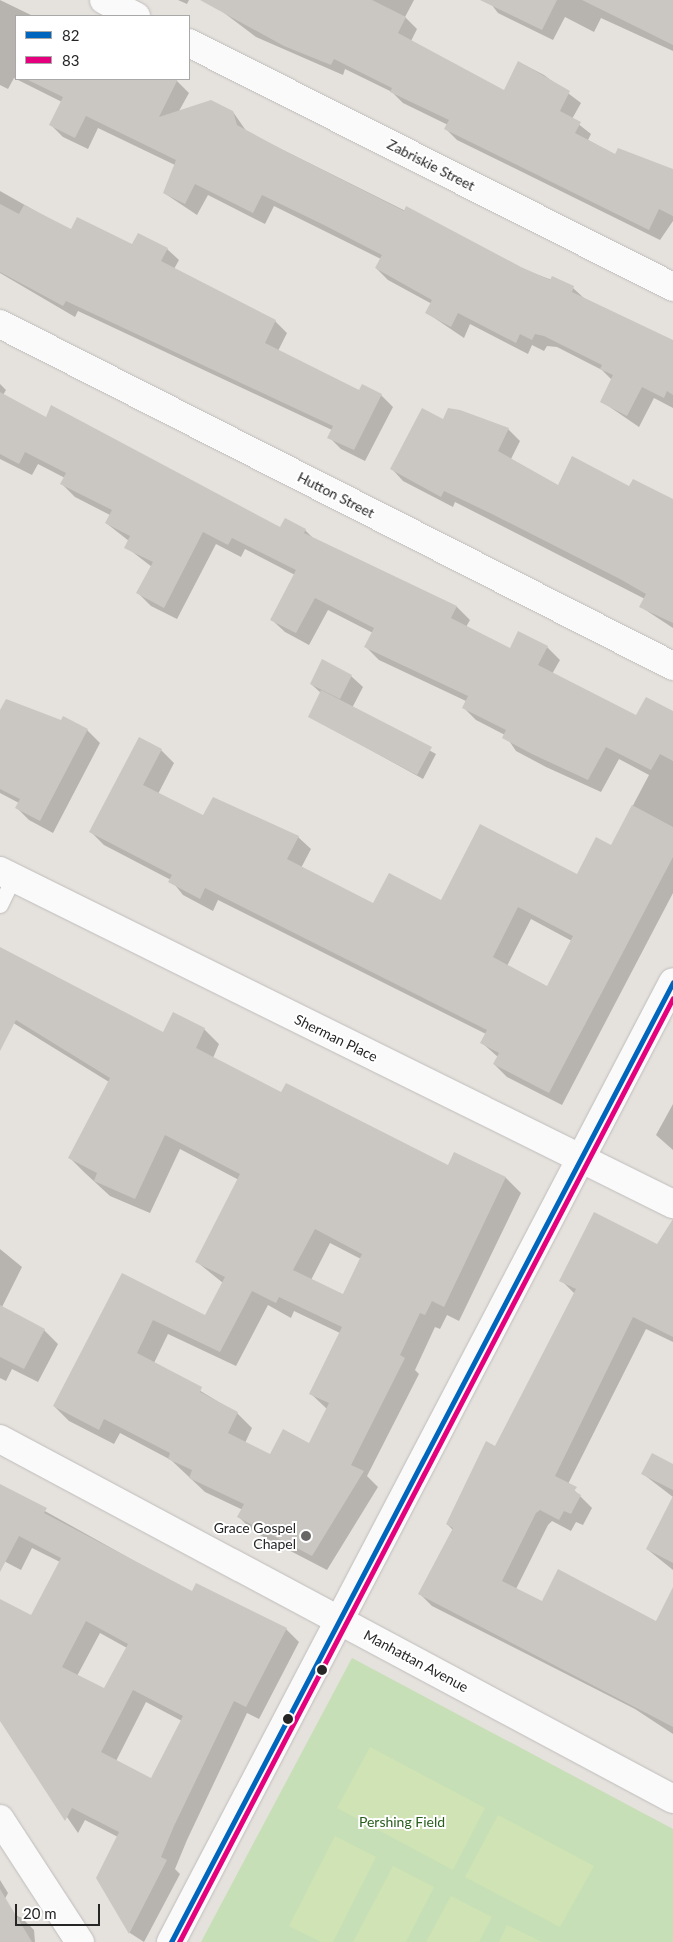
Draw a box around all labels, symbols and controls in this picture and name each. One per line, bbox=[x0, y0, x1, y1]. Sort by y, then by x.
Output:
legend bbox=[15, 15, 190, 80]
text: 82 bbox=[62, 26, 79, 44]
text: 83 bbox=[62, 51, 79, 69]
street label: Zabriskie Street bbox=[384, 136, 478, 194]
street label: Hutton Street bbox=[295, 468, 377, 522]
street label: Sherman Place bbox=[292, 1011, 380, 1065]
place label: Grace Gospel Chapel bbox=[214, 1520, 296, 1552]
marker: Grace Gospel Chapel bbox=[300, 1530, 312, 1542]
street label: Manhattan Avenue bbox=[361, 1626, 471, 1696]
unlabelled marker bbox=[317, 1665, 327, 1675]
unlabelled marker bbox=[283, 1714, 293, 1724]
park label: Pershing Field bbox=[359, 1814, 445, 1830]
scale bar bbox=[18, 1894, 102, 1926]
text: 20 m bbox=[23, 1904, 57, 1922]

